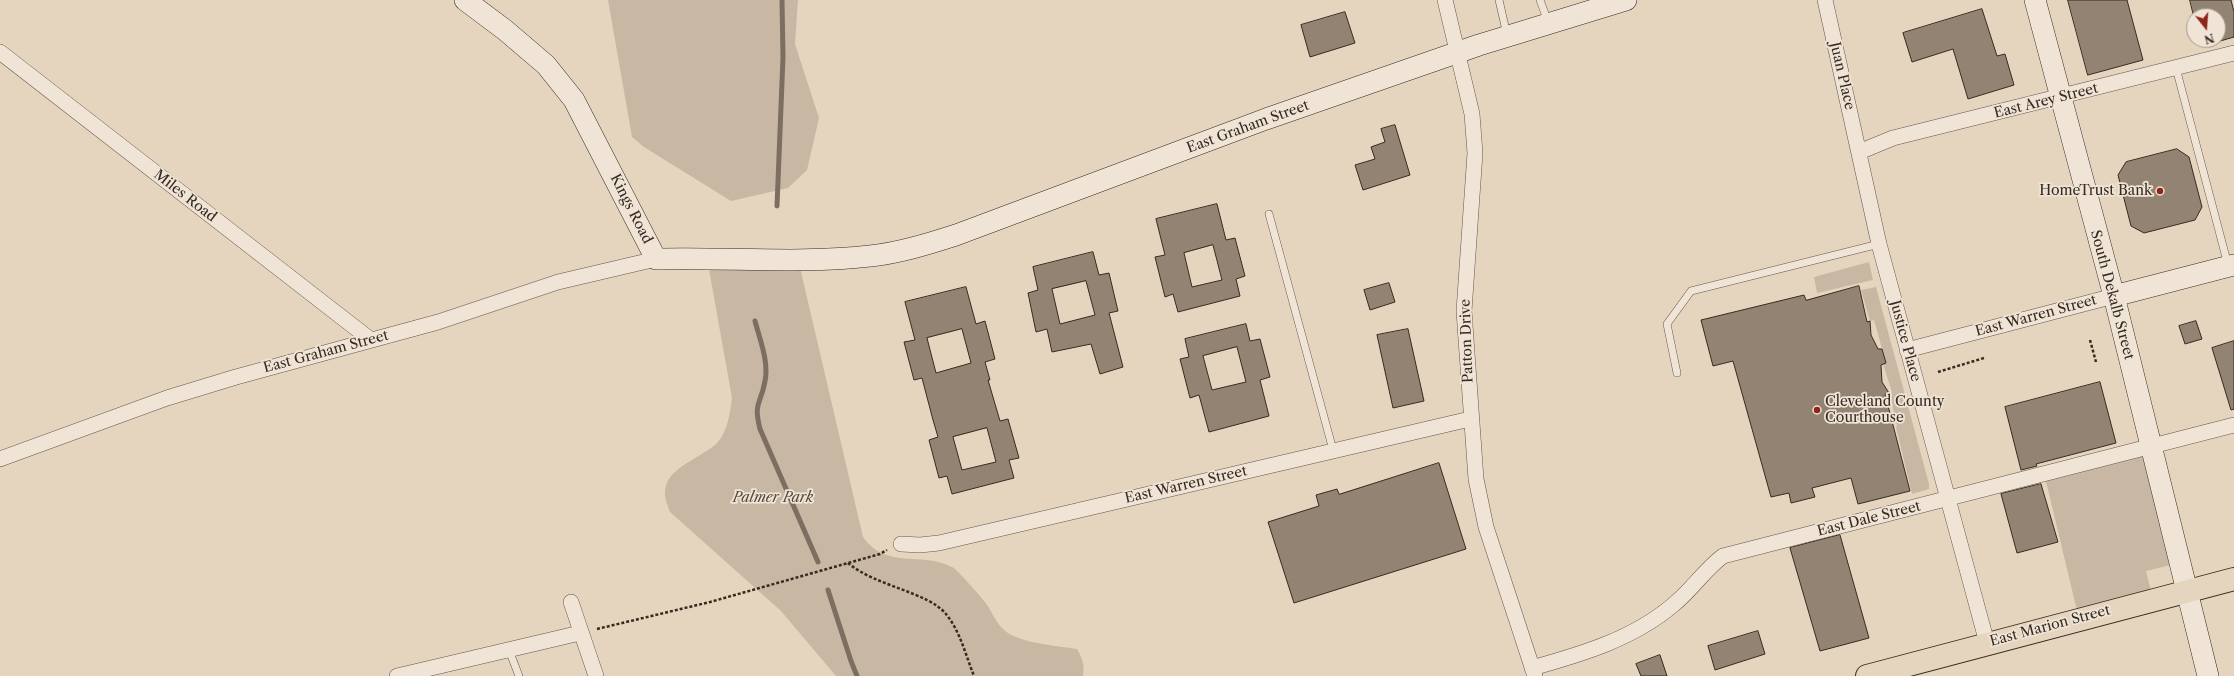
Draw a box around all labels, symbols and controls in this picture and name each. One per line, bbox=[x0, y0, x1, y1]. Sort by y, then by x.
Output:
north arrow bbox=[2186, 8, 2226, 48]
text: N bbox=[2203, 30, 2216, 47]
street label: Juan Place bbox=[1826, 40, 1858, 112]
street label: East Arey Street bbox=[1992, 80, 2100, 122]
street label: East Graham Street bbox=[1185, 97, 1311, 157]
street label: Miles Road bbox=[150, 166, 220, 226]
street label: Kings Road bbox=[606, 171, 656, 247]
place label: HomeTrust Bank bbox=[2039, 183, 2152, 199]
marker: HomeTrust Bank bbox=[2155, 186, 2165, 196]
street label: South Dekalb Street bbox=[2087, 228, 2137, 362]
street label: East Warren Street bbox=[1974, 292, 2098, 340]
street label: Justice Place bbox=[1886, 298, 1924, 384]
street label: Patton Drive bbox=[1457, 299, 1477, 383]
street label: East Graham Street bbox=[262, 327, 390, 377]
place label: Cleveland County Courthouse bbox=[1825, 394, 1945, 426]
marker: Cleveland County Courthouse bbox=[1812, 405, 1822, 415]
street label: East Warren Street bbox=[1123, 463, 1249, 507]
park label: Palmer Park bbox=[733, 490, 813, 506]
street label: East Dale Street bbox=[1816, 498, 1922, 540]
street label: East Marion Street bbox=[1988, 602, 2112, 650]

